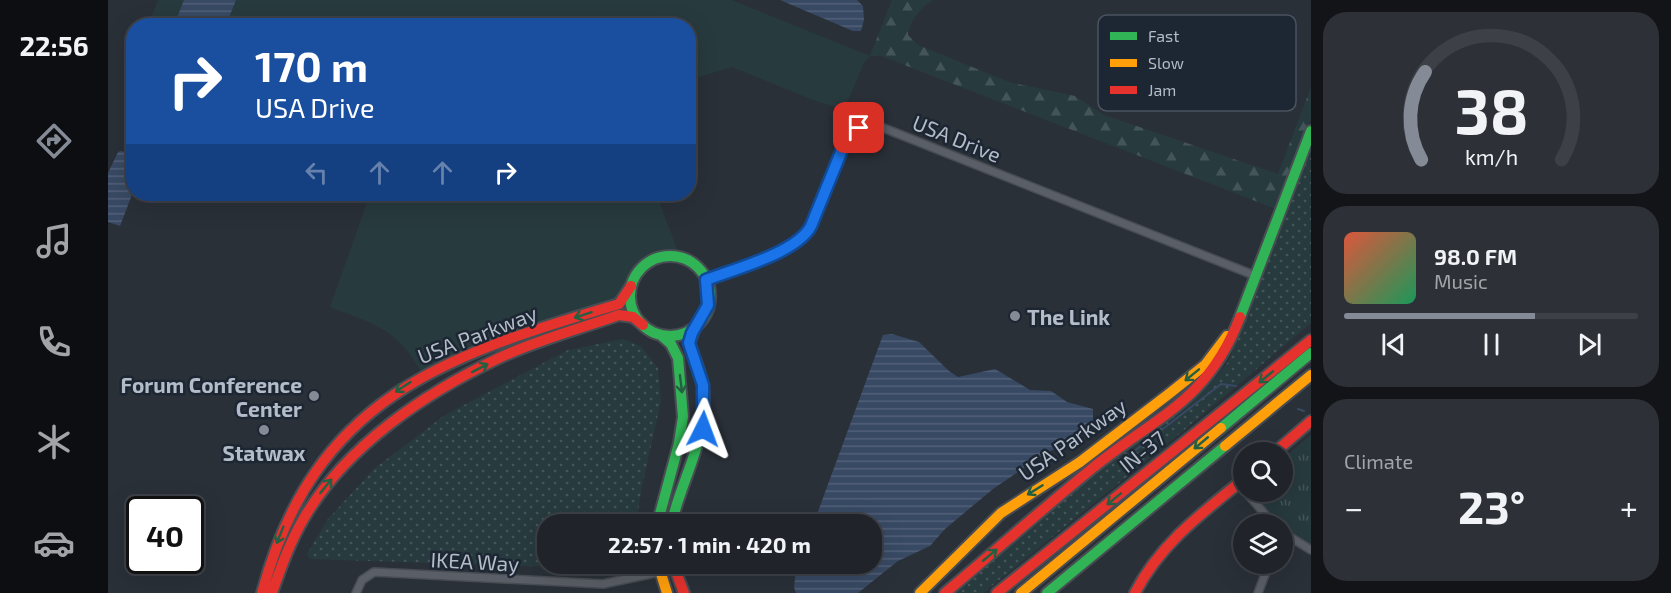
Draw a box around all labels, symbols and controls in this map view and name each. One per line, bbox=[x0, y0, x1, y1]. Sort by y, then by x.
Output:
legend bbox=[1098, 15, 1296, 111]
text: Fast bbox=[1148, 26, 1179, 45]
text: 22:56 bbox=[19, 29, 89, 61]
text: 170 m bbox=[255, 40, 368, 90]
icon: right bbox=[156, 42, 234, 120]
text: Slow bbox=[1148, 53, 1184, 72]
text: 38 bbox=[1454, 72, 1528, 147]
text: Jam bbox=[1148, 80, 1176, 99]
text: USA Drive bbox=[255, 91, 374, 123]
pin bbox=[833, 102, 884, 153]
street label: USA Drive bbox=[909, 109, 1005, 167]
icon: arrive bbox=[842, 111, 875, 144]
icon: directions bbox=[33, 120, 75, 162]
text: km/h bbox=[1464, 144, 1518, 169]
icon: left bbox=[300, 156, 333, 189]
icon: ahead bbox=[363, 156, 396, 189]
icon: ahead bbox=[426, 156, 459, 189]
icon: right bbox=[489, 156, 522, 189]
icon: music bbox=[33, 220, 75, 262]
text: 98.0 FM bbox=[1434, 243, 1517, 269]
text: Music bbox=[1434, 269, 1488, 293]
street label: USA Parkway bbox=[414, 300, 540, 368]
place label: The Link bbox=[1027, 304, 1110, 329]
marker: The Link bbox=[1008, 309, 1022, 323]
one-way arrow bbox=[575, 311, 593, 322]
icon: phone bbox=[33, 321, 75, 363]
icon: previous bbox=[1377, 328, 1410, 361]
icon: pause bbox=[1475, 328, 1508, 361]
icon: next bbox=[1573, 328, 1606, 361]
one-way arrow bbox=[471, 362, 489, 373]
one-way arrow bbox=[1185, 368, 1201, 381]
one-way arrow bbox=[1258, 370, 1274, 383]
place label: Forum Conference Center bbox=[121, 372, 302, 421]
one-way arrow bbox=[676, 374, 687, 394]
one-way arrow bbox=[395, 381, 412, 393]
marker: Forum Conference Center bbox=[307, 389, 321, 403]
street label: USA Parkway bbox=[1013, 393, 1131, 485]
position arrow bbox=[671, 397, 735, 461]
icon: climate bbox=[33, 421, 75, 463]
marker: Statwax bbox=[257, 423, 271, 437]
street label: IN-37 bbox=[1114, 425, 1170, 477]
one-way arrow bbox=[1193, 437, 1209, 450]
place label: Statwax bbox=[222, 440, 306, 465]
map controls bbox=[1233, 442, 1293, 574]
button: search bbox=[1233, 442, 1293, 502]
text: Climate bbox=[1344, 449, 1413, 473]
one-way arrow bbox=[320, 478, 333, 494]
text: 23° bbox=[1458, 479, 1525, 533]
one-way arrow bbox=[1027, 484, 1044, 496]
text: − bbox=[1344, 487, 1363, 527]
text: + bbox=[1620, 487, 1638, 527]
one-way arrow bbox=[1106, 492, 1122, 505]
speed limit sign: 40 bbox=[126, 496, 204, 574]
button: layers bbox=[1233, 514, 1293, 574]
icon: car bbox=[33, 522, 75, 564]
one-way arrow bbox=[274, 525, 285, 543]
text: 22:57 · 1 min · 420 m bbox=[608, 531, 811, 557]
street label: IKEA Way bbox=[430, 546, 520, 576]
one-way arrow bbox=[981, 549, 997, 562]

